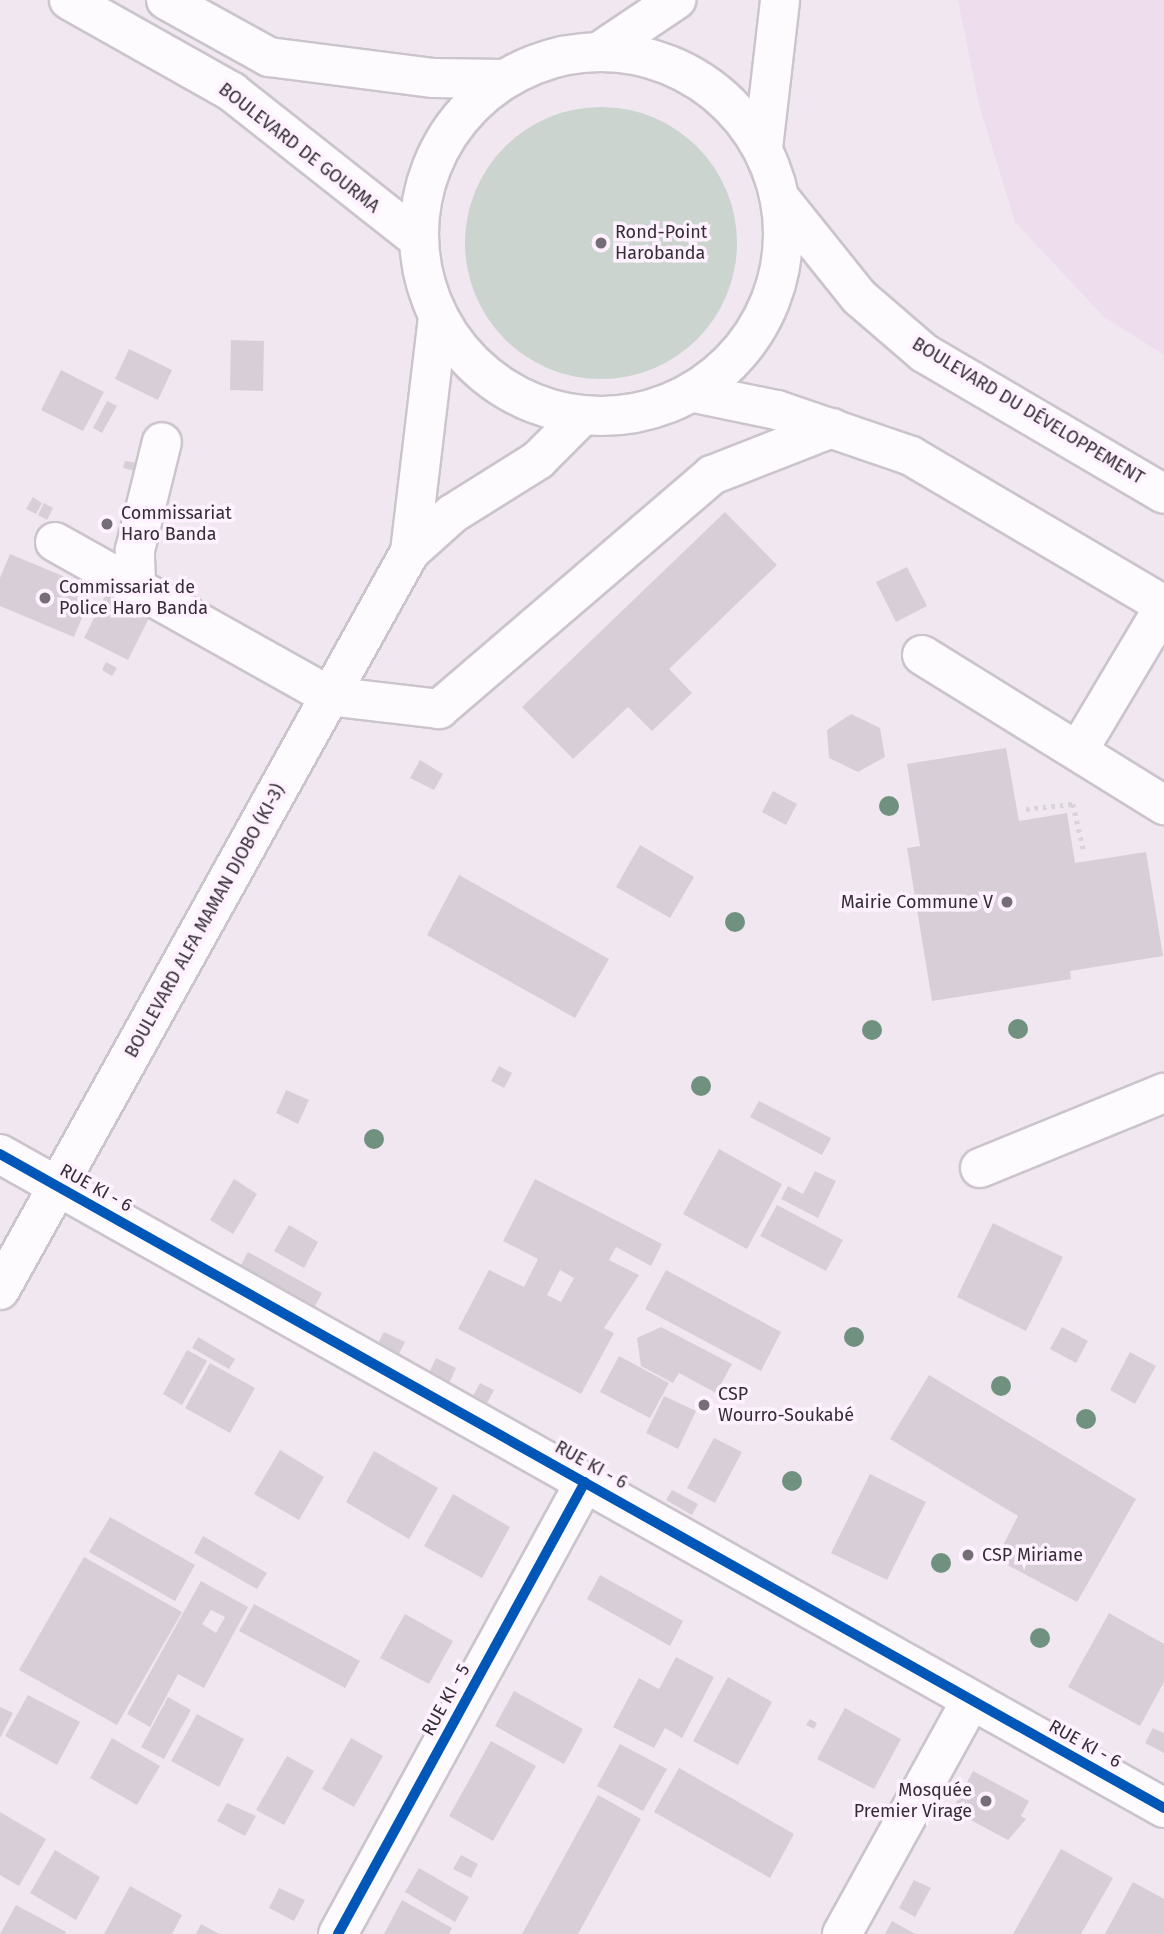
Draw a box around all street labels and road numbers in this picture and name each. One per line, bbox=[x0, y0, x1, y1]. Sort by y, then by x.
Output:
street label: BOULEVARD DE GOURMA bbox=[214, 78, 384, 218]
street label: BOULEVARD DU DÉVELOPPEMENT bbox=[908, 333, 1148, 489]
street label: BOULEVARD ALFA MAMAN DJOBO (KI-3) bbox=[121, 780, 289, 1062]
street label: RUE KI - 6 bbox=[56, 1159, 136, 1217]
street label: RUE KI - 6 bbox=[551, 1436, 631, 1494]
street label: RUE KI - 5 bbox=[417, 1660, 475, 1740]
street label: RUE KI - 6 bbox=[1045, 1715, 1125, 1773]

